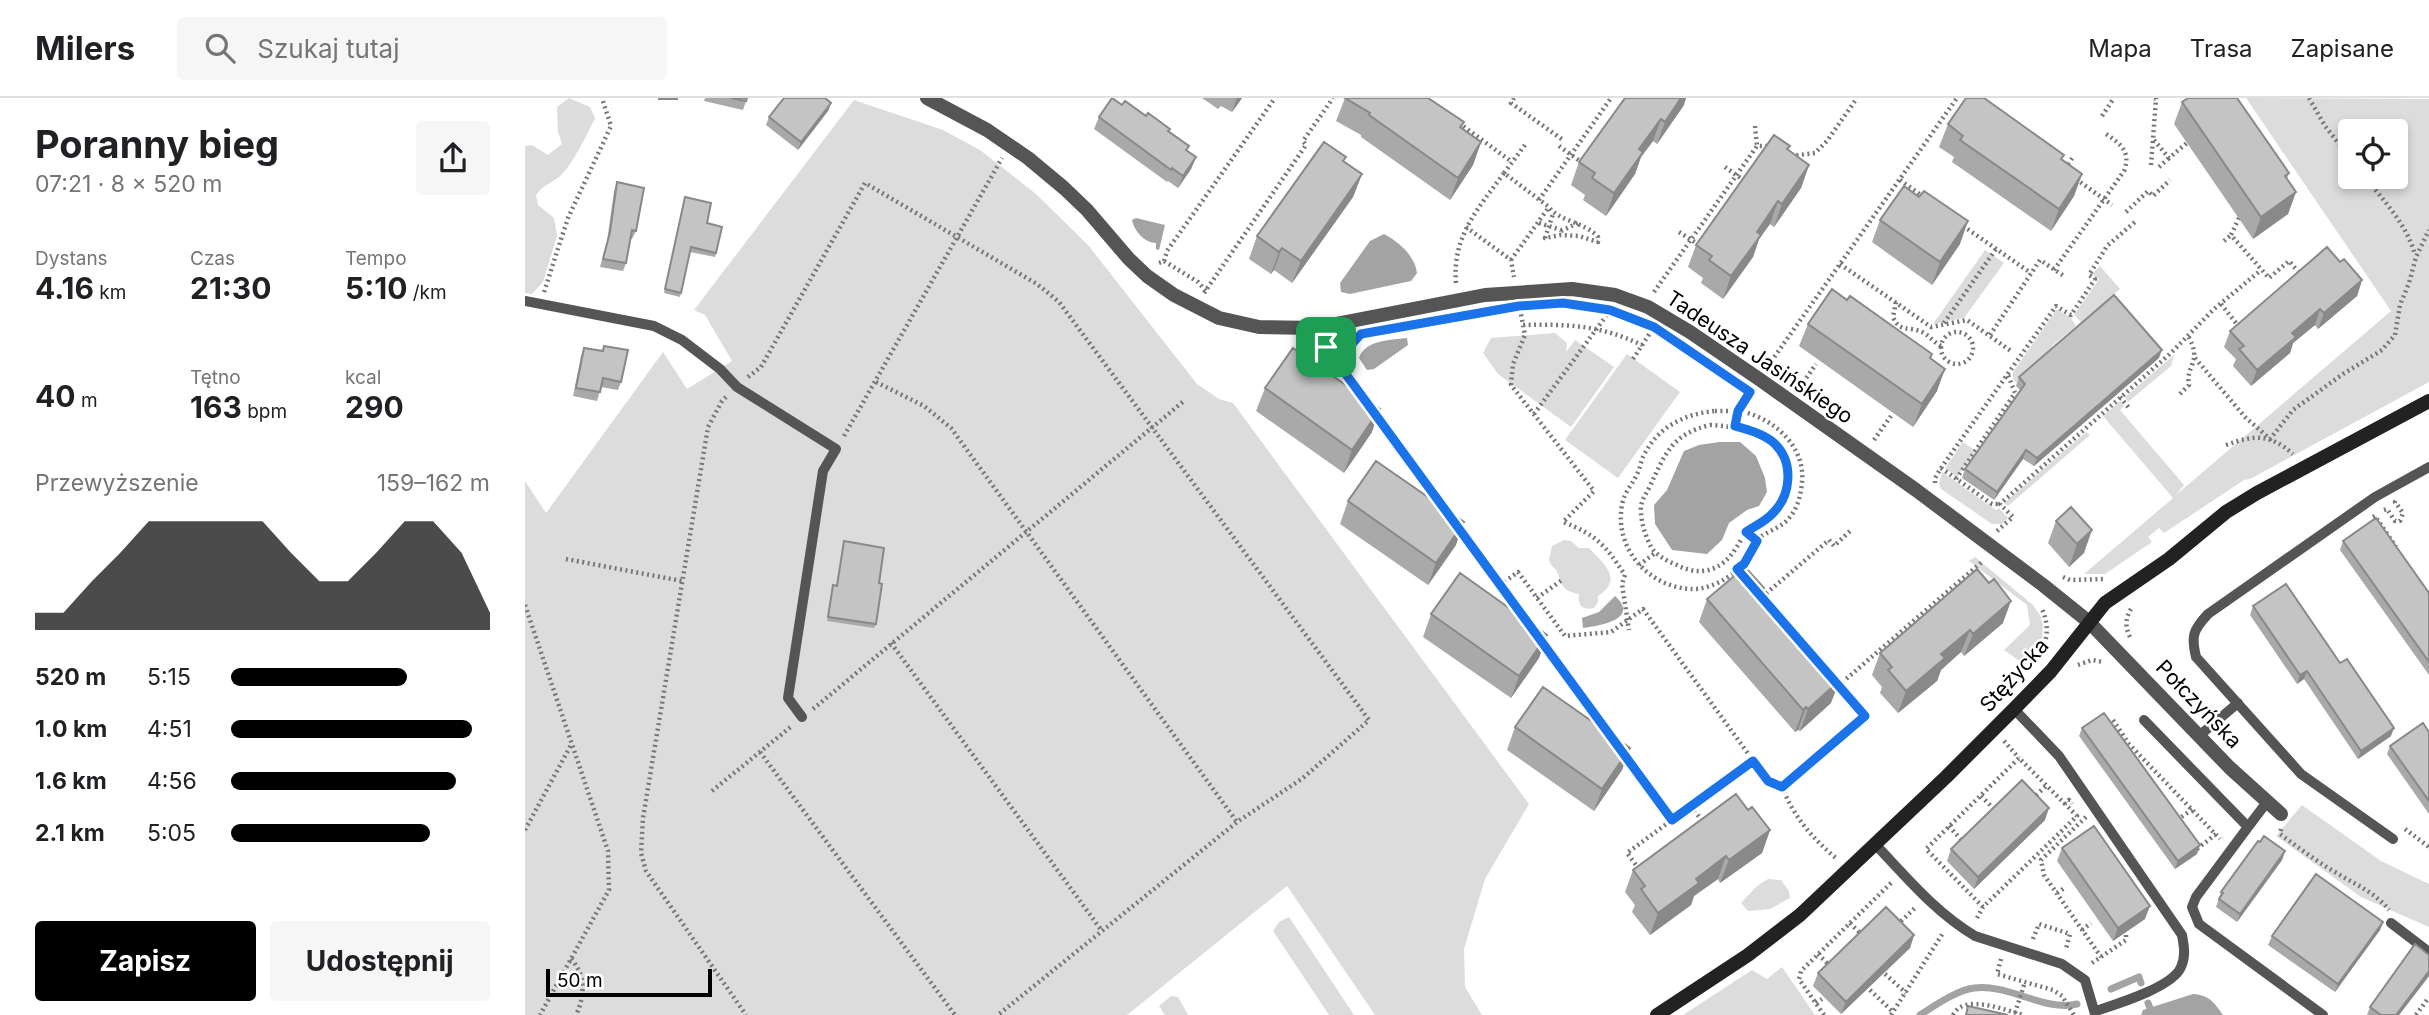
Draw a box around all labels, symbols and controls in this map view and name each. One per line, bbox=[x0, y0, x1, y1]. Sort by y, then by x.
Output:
search box bbox=[177, 17, 667, 80]
text: Milers bbox=[35, 28, 135, 68]
icon: search bbox=[201, 29, 239, 67]
text: Szukaj tutaj bbox=[257, 33, 400, 64]
text: Mapa bbox=[2088, 34, 2152, 63]
text: Trasa bbox=[2190, 34, 2253, 63]
text: Zapisane bbox=[2291, 34, 2394, 63]
map controls bbox=[2338, 119, 2408, 189]
button: locate bbox=[2338, 119, 2408, 189]
text: Poranny bieg bbox=[35, 121, 279, 167]
button: share bbox=[416, 121, 490, 195]
text: 07:21 · 8 × 520 m bbox=[35, 170, 222, 198]
text: Dystans bbox=[35, 247, 108, 270]
text: Czas bbox=[190, 247, 235, 270]
text: Tempo bbox=[345, 247, 407, 270]
text: 4.16 bbox=[35, 270, 94, 306]
text: 21:30 bbox=[190, 270, 271, 306]
text: 5:10 bbox=[345, 270, 407, 306]
text: km bbox=[94, 281, 126, 304]
text: /km bbox=[407, 281, 447, 304]
street label: Tadeusza Jasińskiego bbox=[1662, 285, 1858, 429]
pin bbox=[1296, 317, 1356, 377]
icon: arrive bbox=[1307, 328, 1345, 366]
text: Tętno bbox=[190, 366, 241, 389]
text: kcal bbox=[345, 366, 381, 389]
text: 40 bbox=[35, 378, 76, 414]
text: m bbox=[76, 389, 98, 412]
text: 163 bbox=[190, 389, 242, 425]
text: 290 bbox=[345, 389, 404, 425]
text: bpm bbox=[242, 400, 287, 423]
text: Przewyższenie bbox=[35, 469, 199, 497]
text: 159–162 m bbox=[377, 469, 490, 497]
street label: Stężycka bbox=[1974, 633, 2054, 717]
street label: Połczyńska bbox=[2151, 655, 2247, 753]
text: 520 m bbox=[35, 663, 106, 691]
text: 5:15 bbox=[147, 663, 191, 691]
text: 1.0 km bbox=[35, 715, 107, 743]
text: 4:51 bbox=[147, 715, 192, 743]
text: 1.6 km bbox=[35, 767, 107, 795]
text: 4:56 bbox=[147, 767, 197, 795]
text: 2.1 km bbox=[35, 819, 105, 847]
text: 5:05 bbox=[147, 819, 196, 847]
button: Zapisz bbox=[35, 921, 256, 1001]
button: Udostępnij bbox=[270, 921, 490, 1001]
scale bar bbox=[546, 966, 712, 998]
text: 50 m bbox=[557, 969, 603, 992]

